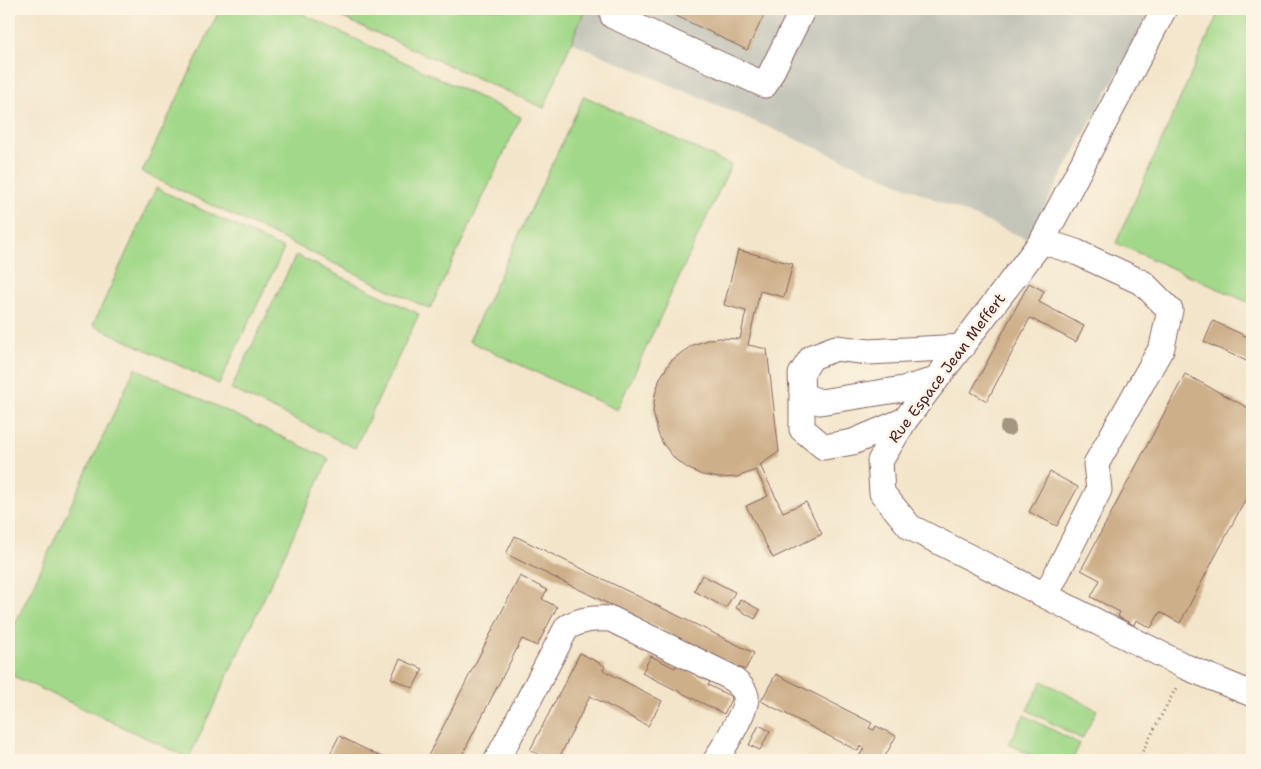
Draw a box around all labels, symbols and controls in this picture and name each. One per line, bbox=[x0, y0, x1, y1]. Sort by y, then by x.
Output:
street label: Rue Espace Jean Meffert bbox=[884, 289, 1010, 447]

